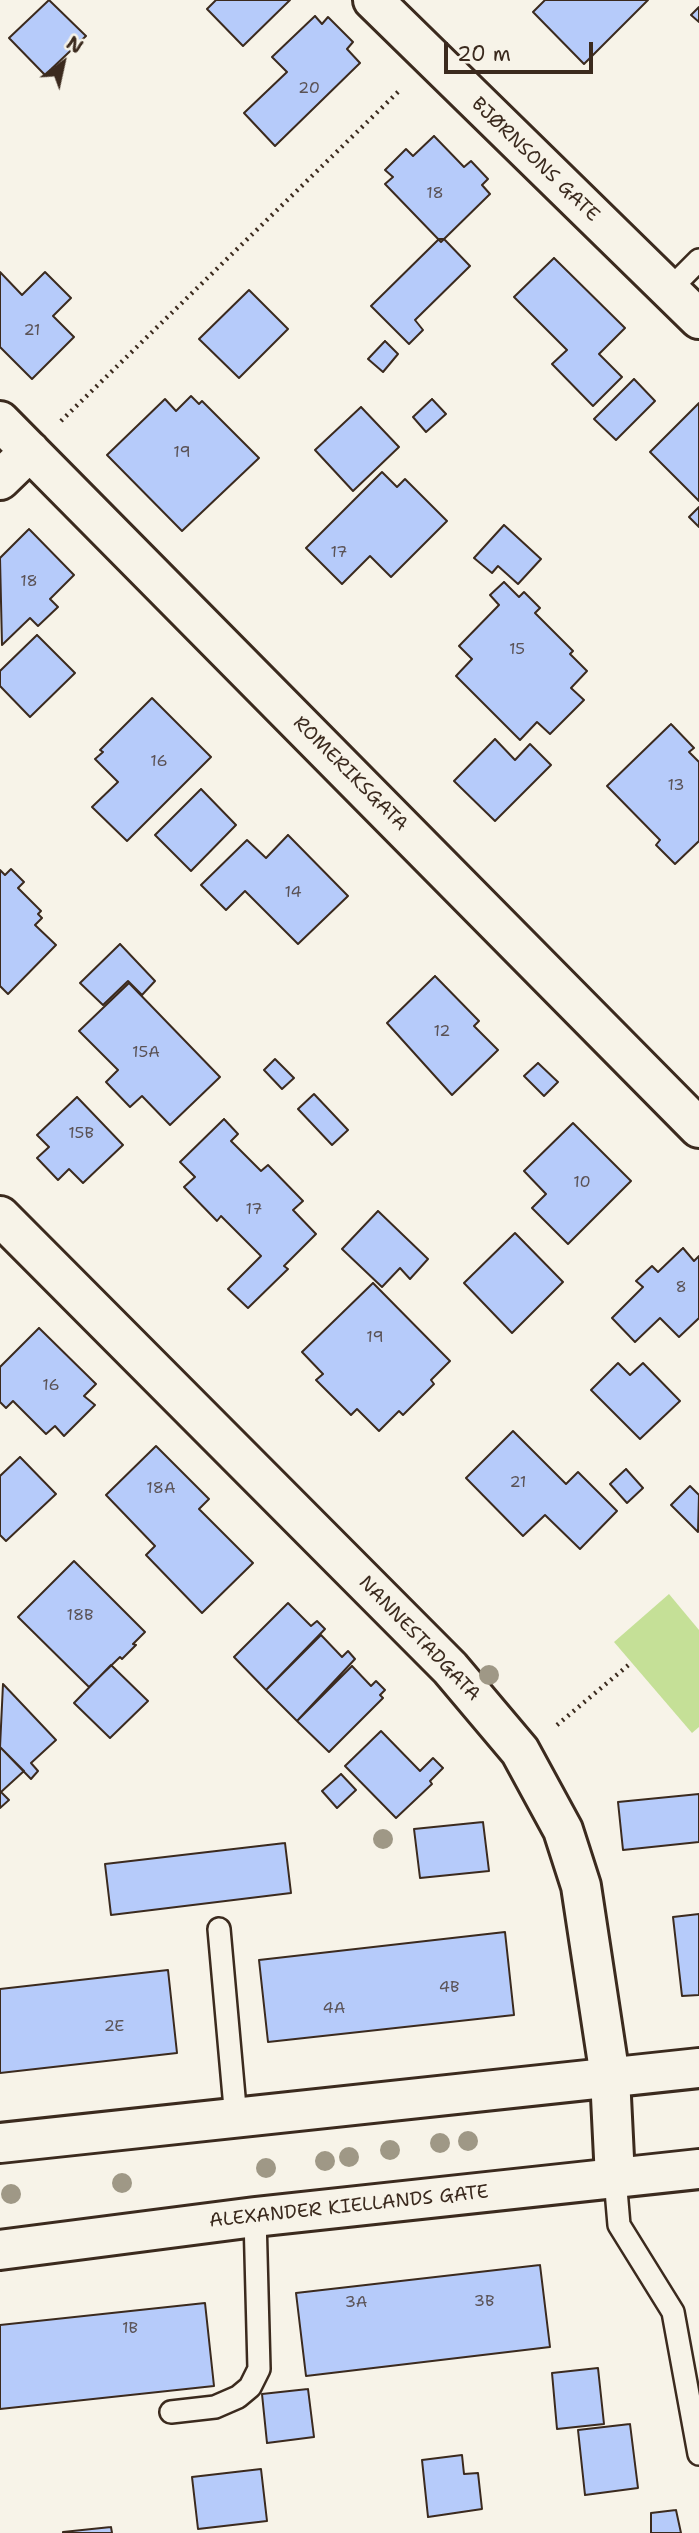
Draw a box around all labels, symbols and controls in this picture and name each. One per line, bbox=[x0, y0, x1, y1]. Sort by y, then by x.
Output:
north arrow bbox=[28, 28, 98, 98]
scale bar bbox=[447, 28, 596, 72]
text: N bbox=[62, 30, 88, 60]
text: 20 m bbox=[457, 40, 511, 68]
house number: 20 bbox=[298, 79, 320, 99]
street label: BJØRNSONS GATE bbox=[466, 93, 604, 227]
house number: 18 bbox=[426, 184, 444, 204]
house number: 21 bbox=[23, 321, 41, 341]
house number: 19 bbox=[173, 443, 191, 463]
house number: 17 bbox=[330, 543, 348, 563]
house number: 18 bbox=[20, 572, 38, 592]
house number: 15 bbox=[509, 640, 525, 660]
street label: ROMERIKSGATA bbox=[288, 712, 412, 836]
house number: 16 bbox=[150, 752, 168, 772]
house number: 13 bbox=[667, 776, 685, 796]
house number: 14 bbox=[284, 883, 302, 903]
house number: 12 bbox=[433, 1022, 451, 1042]
house number: 15A bbox=[132, 1043, 160, 1063]
house number: 15B bbox=[68, 1124, 94, 1144]
house number: 10 bbox=[573, 1173, 591, 1193]
house number: 17 bbox=[245, 1200, 263, 1220]
house number: 8 bbox=[675, 1278, 687, 1298]
house number: 19 bbox=[366, 1328, 384, 1348]
house number: 16 bbox=[42, 1376, 60, 1396]
house number: 21 bbox=[509, 1473, 527, 1493]
house number: 18A bbox=[146, 1479, 176, 1499]
street label: NANNESTADGATA bbox=[353, 1572, 485, 1706]
house number: 18B bbox=[66, 1606, 94, 1626]
house number: 4B bbox=[439, 1978, 459, 1998]
house number: 4A bbox=[323, 1999, 345, 2019]
house number: 2E bbox=[104, 2017, 124, 2037]
street label: ALEXANDER KIELLANDS GATE bbox=[208, 2181, 490, 2233]
house number: 3B bbox=[474, 2292, 494, 2312]
house number: 3A bbox=[345, 2293, 367, 2313]
house number: 1B bbox=[122, 2319, 138, 2339]

